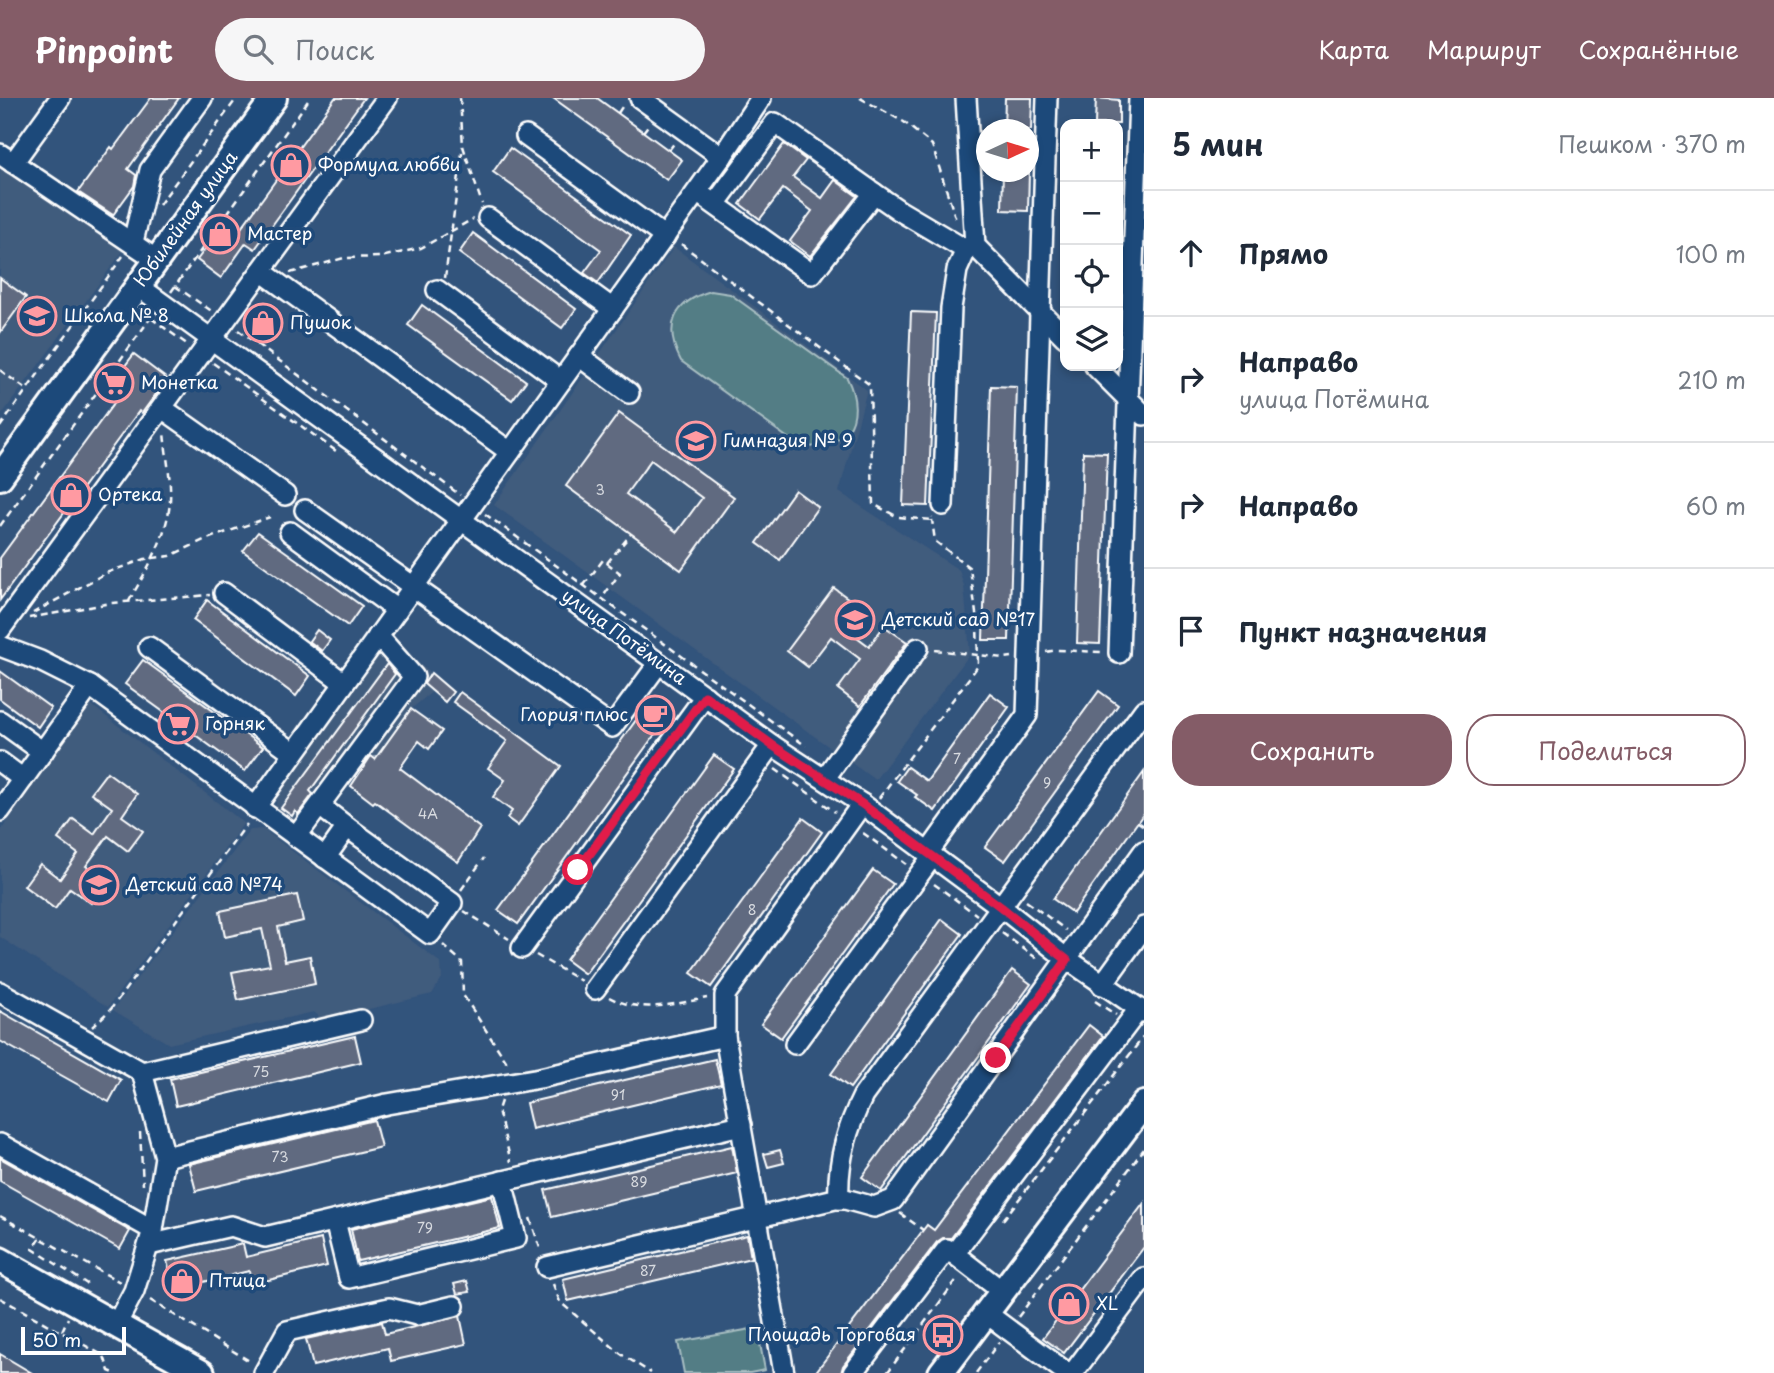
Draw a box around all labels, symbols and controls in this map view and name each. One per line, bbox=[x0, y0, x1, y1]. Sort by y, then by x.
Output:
search box bbox=[215, 18, 705, 81]
text: Pinpoint bbox=[35, 24, 173, 74]
icon: search bbox=[239, 30, 277, 68]
text: Поиск bbox=[295, 30, 374, 69]
text: Карта bbox=[1318, 31, 1389, 67]
text: Маршрут bbox=[1427, 31, 1541, 67]
text: Сохранённые bbox=[1579, 31, 1739, 67]
north arrow bbox=[976, 119, 1039, 182]
map controls bbox=[1060, 119, 1123, 371]
button: + bbox=[1060, 119, 1123, 182]
text: 5 мин bbox=[1172, 121, 1264, 166]
text: Пешком · 370 m bbox=[1558, 126, 1746, 161]
street label: Юбилейная улица bbox=[126, 144, 244, 291]
shop icon: Формула любви bbox=[270, 144, 312, 186]
place label: Формула любви bbox=[318, 150, 460, 177]
button: − bbox=[1060, 182, 1123, 245]
shop icon: Мастер bbox=[199, 213, 241, 255]
place label: Мастер bbox=[247, 219, 312, 246]
icon: ahead bbox=[1172, 234, 1210, 272]
text: Прямо bbox=[1239, 234, 1328, 273]
text: 100 m bbox=[1676, 236, 1746, 271]
button: locate bbox=[1060, 245, 1123, 308]
school or university icon: Школа № 8 bbox=[16, 295, 58, 337]
place label: Школа № 8 bbox=[64, 301, 169, 328]
shop icon: Пушок bbox=[242, 302, 284, 344]
place label: Пушок bbox=[290, 308, 352, 335]
button: layers bbox=[1060, 308, 1123, 371]
text: Направо bbox=[1239, 342, 1358, 381]
icon: right bbox=[1172, 360, 1210, 398]
supermarket icon: Монетка bbox=[93, 362, 135, 404]
text: 210 m bbox=[1678, 362, 1746, 397]
place label: Монетка bbox=[141, 368, 219, 395]
text: улица Потёмина bbox=[1239, 381, 1429, 416]
school or university icon: Гимназия № 9 bbox=[675, 420, 717, 462]
place label: Гимназия № 9 bbox=[723, 426, 853, 453]
shop icon: Ортека bbox=[50, 474, 92, 516]
house number: 3 bbox=[595, 479, 605, 500]
place label: Ортека bbox=[98, 480, 163, 507]
icon: right bbox=[1172, 486, 1210, 524]
text: Направо bbox=[1239, 486, 1358, 525]
text: 60 m bbox=[1686, 488, 1746, 523]
street label: улица Потёмина bbox=[557, 581, 693, 691]
school or university icon: Детский сад №17 bbox=[834, 599, 876, 641]
place label: Детский сад №17 bbox=[881, 605, 1036, 632]
icon: arrive bbox=[1172, 612, 1210, 650]
text: Пункт назначения bbox=[1239, 612, 1487, 651]
cafe icon: Глория плюс bbox=[634, 694, 676, 736]
place label: Глория плюс bbox=[520, 700, 628, 727]
supermarket icon: Горняк bbox=[157, 703, 199, 745]
place label: Горняк bbox=[205, 709, 265, 736]
button: Сохранить bbox=[1172, 714, 1452, 786]
button: Поделиться bbox=[1466, 714, 1746, 786]
house number: 7 bbox=[953, 748, 961, 769]
house number: 9 bbox=[1043, 772, 1051, 793]
house number: 4А bbox=[418, 803, 438, 824]
route start bbox=[562, 854, 593, 885]
school or university icon: Детский сад №74 bbox=[78, 864, 120, 906]
place label: Детский сад №74 bbox=[125, 870, 283, 897]
house number: 8 bbox=[748, 899, 756, 920]
route end bbox=[980, 1042, 1011, 1073]
house number: 75 bbox=[253, 1061, 269, 1082]
house number: 91 bbox=[611, 1084, 625, 1105]
house number: 73 bbox=[272, 1146, 288, 1167]
house number: 89 bbox=[631, 1171, 647, 1192]
house number: 79 bbox=[417, 1217, 433, 1238]
shop icon: Птица bbox=[161, 1260, 203, 1302]
house number: 87 bbox=[640, 1260, 656, 1281]
place label: Птица bbox=[209, 1266, 266, 1293]
shop icon: XL bbox=[1048, 1283, 1090, 1325]
place label: XL bbox=[1096, 1289, 1118, 1316]
bus stop icon: Площадь Торговая bbox=[922, 1314, 964, 1356]
place label: Площадь Торговая bbox=[748, 1320, 916, 1347]
scale bar bbox=[21, 1324, 126, 1356]
text: 50 m bbox=[32, 1325, 81, 1353]

